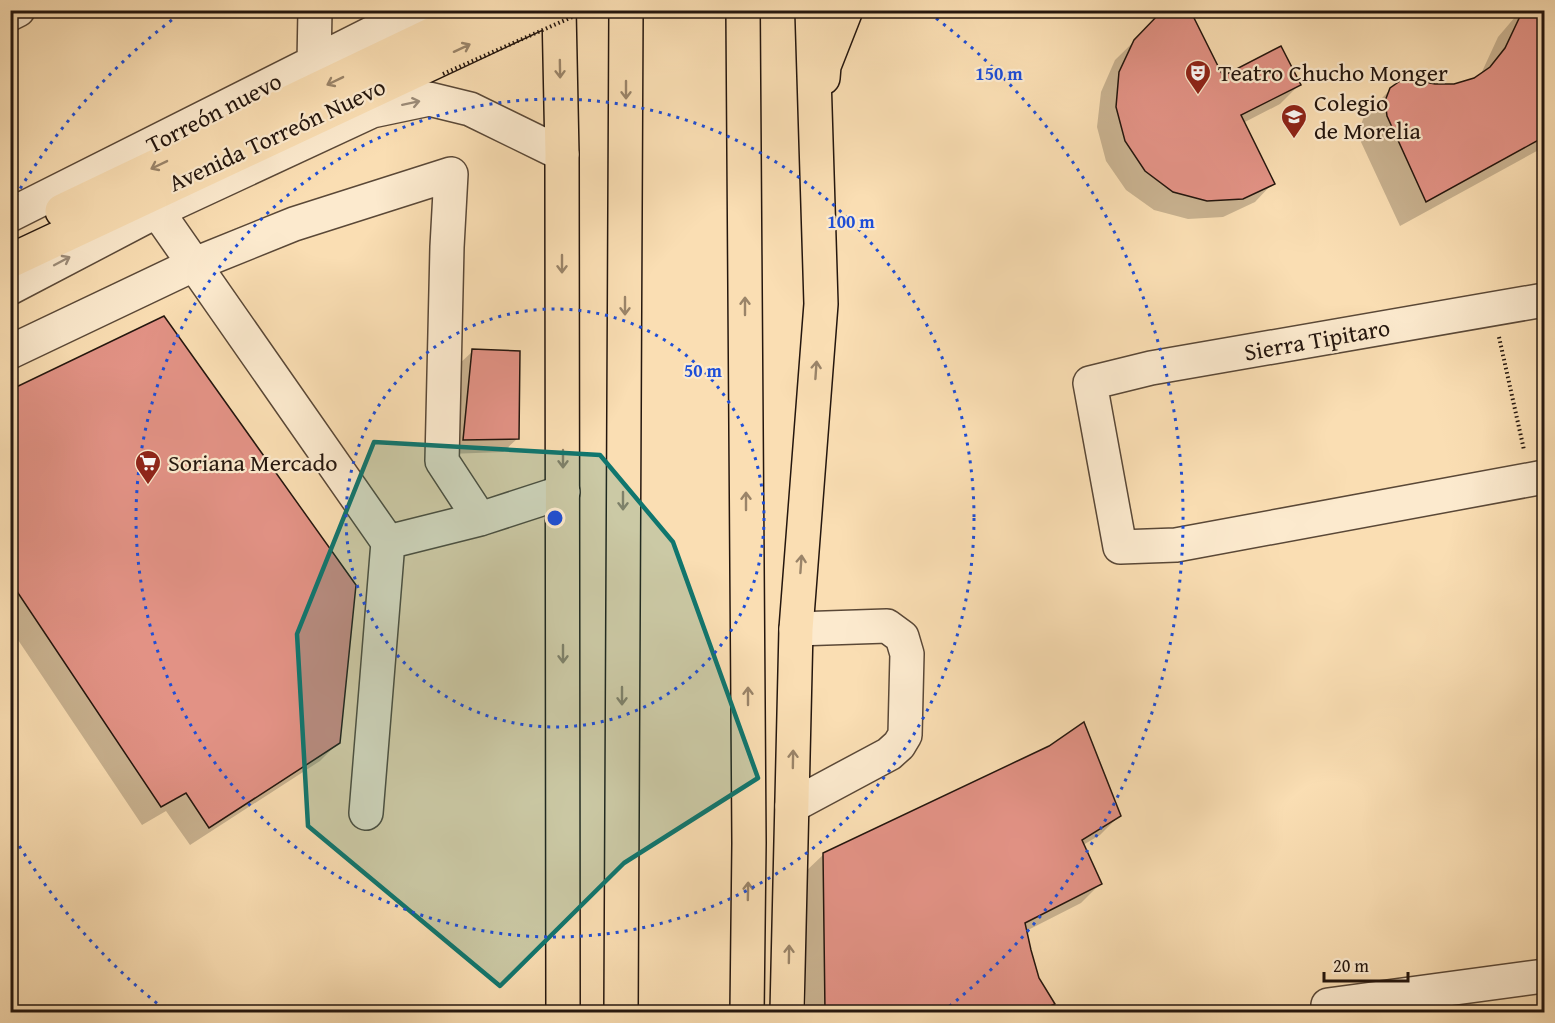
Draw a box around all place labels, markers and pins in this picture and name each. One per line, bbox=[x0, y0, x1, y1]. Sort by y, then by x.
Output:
place label: Teatro Chucho Monger bbox=[1218, 55, 1448, 90]
theatre icon: Teatro Chucho Monger bbox=[1183, 58, 1213, 96]
place label: Colegio de Morelia bbox=[1314, 85, 1422, 148]
school or university icon: Colegio de Morelia bbox=[1279, 102, 1309, 140]
place label: Soriana Mercado bbox=[168, 445, 338, 480]
supermarket icon: Soriana Mercado bbox=[133, 448, 163, 486]
centre of rings bbox=[545, 508, 565, 528]

